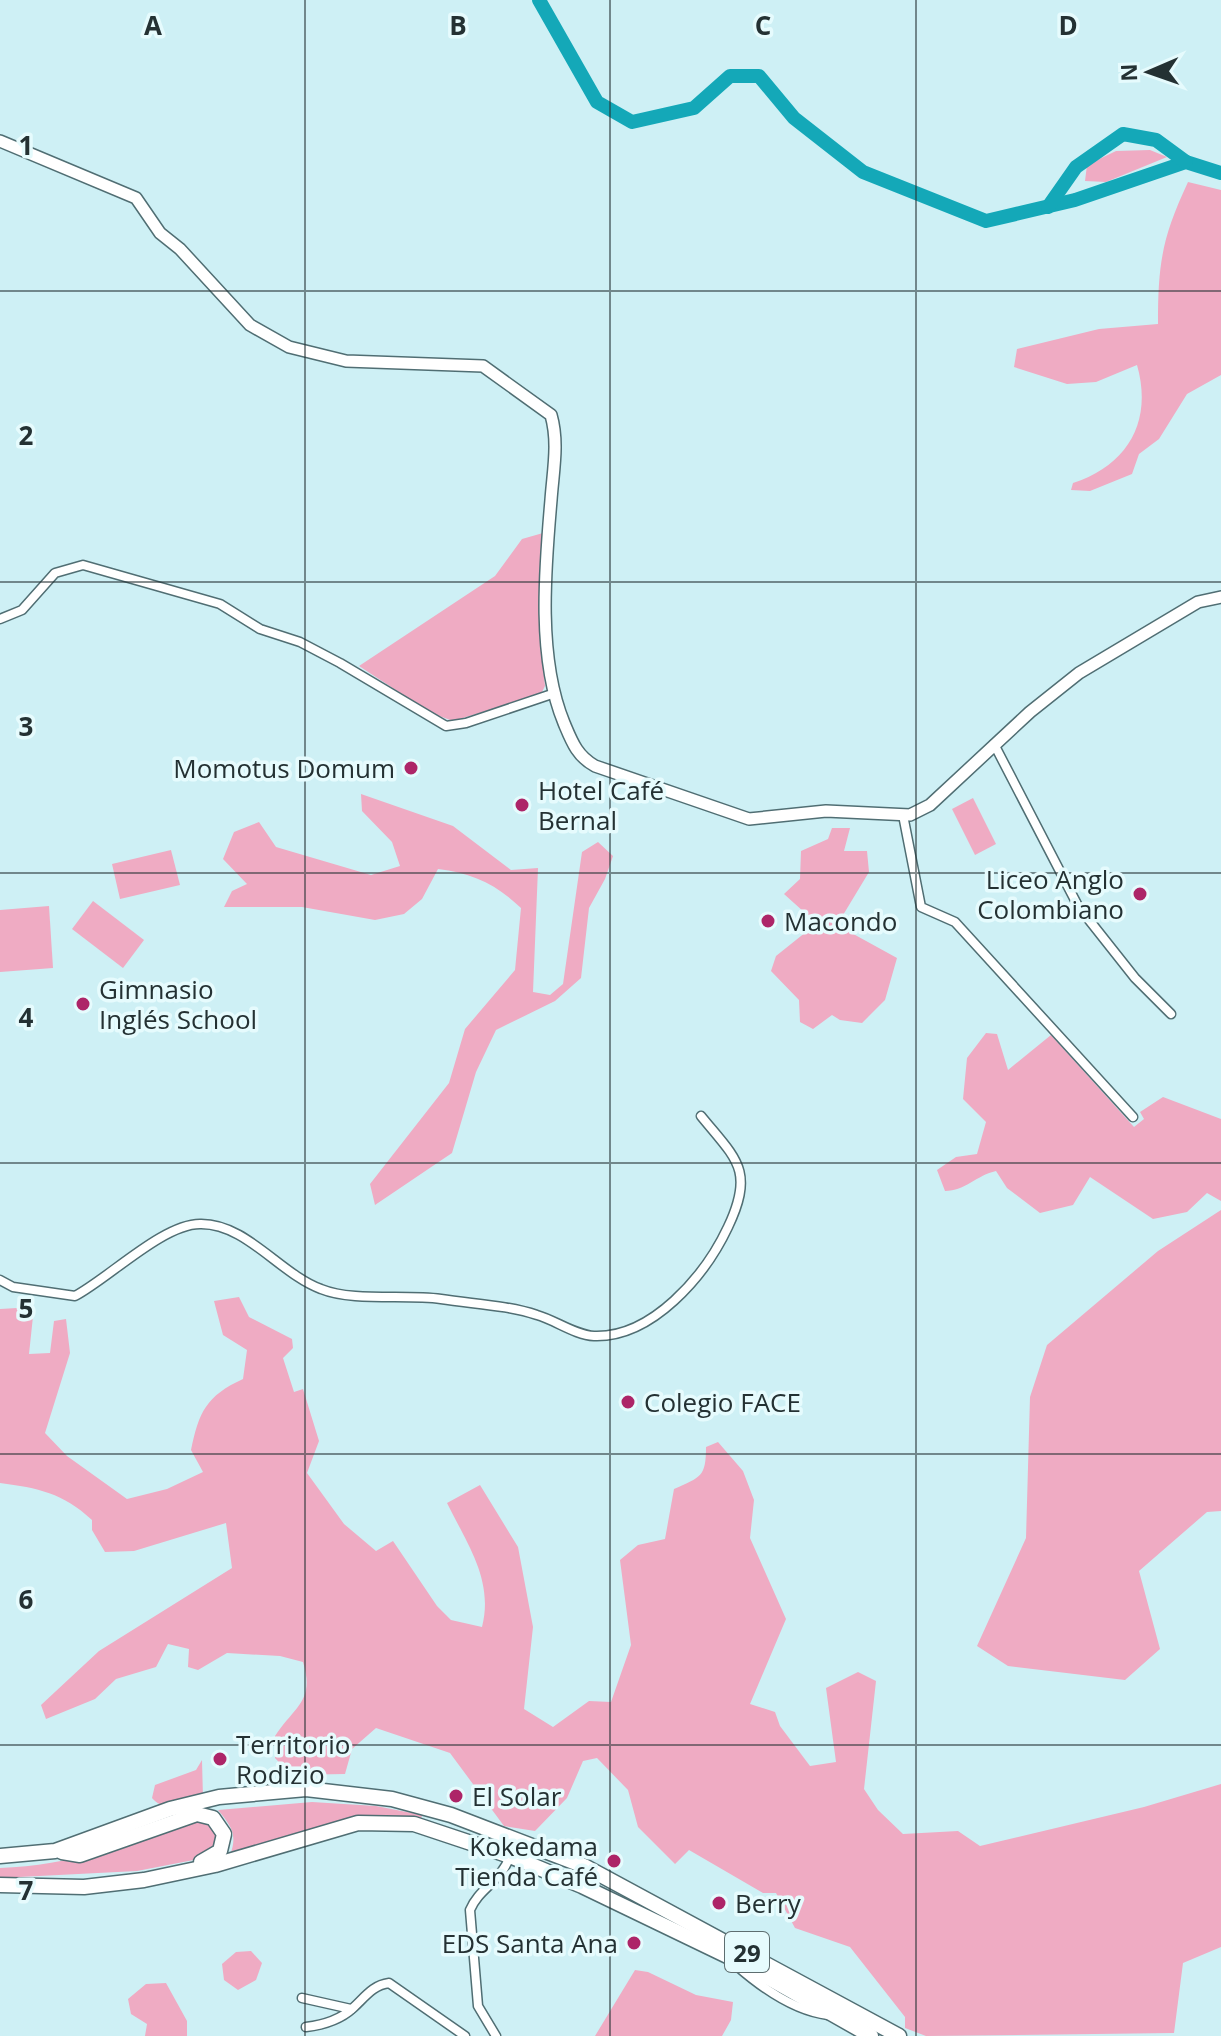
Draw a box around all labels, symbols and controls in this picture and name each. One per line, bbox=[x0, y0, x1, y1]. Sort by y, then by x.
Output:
text: A bbox=[144, 7, 162, 43]
text: B bbox=[449, 7, 467, 43]
text: C bbox=[755, 7, 771, 43]
text: D bbox=[1058, 7, 1078, 43]
north arrow bbox=[1109, 32, 1189, 112]
text: N bbox=[1113, 63, 1143, 82]
text: 1 bbox=[19, 127, 33, 163]
text: 2 bbox=[19, 417, 34, 453]
text: 3 bbox=[19, 708, 33, 744]
place label: Momotus Domum bbox=[173, 750, 395, 786]
marker: Momotus Domum bbox=[402, 759, 420, 777]
place label: Hotel Café Bernal bbox=[538, 772, 664, 838]
marker: Hotel Café Bernal bbox=[513, 796, 531, 814]
place label: Liceo Anglo Colombiano bbox=[977, 861, 1124, 927]
marker: Liceo Anglo Colombiano bbox=[1131, 885, 1149, 903]
place label: Macondo bbox=[784, 903, 897, 939]
marker: Macondo bbox=[759, 912, 777, 930]
place label: Gimnasio Inglés School bbox=[99, 971, 257, 1037]
marker: Gimnasio Inglés School bbox=[74, 995, 92, 1013]
text: 4 bbox=[19, 999, 34, 1035]
text: 5 bbox=[19, 1290, 33, 1326]
place label: Colegio FACE bbox=[644, 1384, 801, 1420]
marker: Colegio FACE bbox=[619, 1393, 637, 1411]
text: 6 bbox=[19, 1581, 34, 1617]
place label: Territorio Rodizio bbox=[236, 1726, 350, 1792]
marker: Territorio Rodizio bbox=[211, 1750, 229, 1768]
place label: El Solar bbox=[472, 1778, 562, 1814]
marker: El Solar bbox=[447, 1787, 465, 1805]
place label: Kokedama Tienda Café bbox=[455, 1828, 598, 1894]
marker: Kokedama Tienda Café bbox=[605, 1852, 623, 1870]
text: 7 bbox=[19, 1872, 34, 1908]
place label: Berry bbox=[735, 1885, 802, 1921]
marker: Berry bbox=[710, 1894, 728, 1912]
place label: EDS Santa Ana bbox=[442, 1925, 618, 1961]
road number: 29 bbox=[725, 1932, 769, 1972]
marker: EDS Santa Ana bbox=[625, 1934, 643, 1952]

